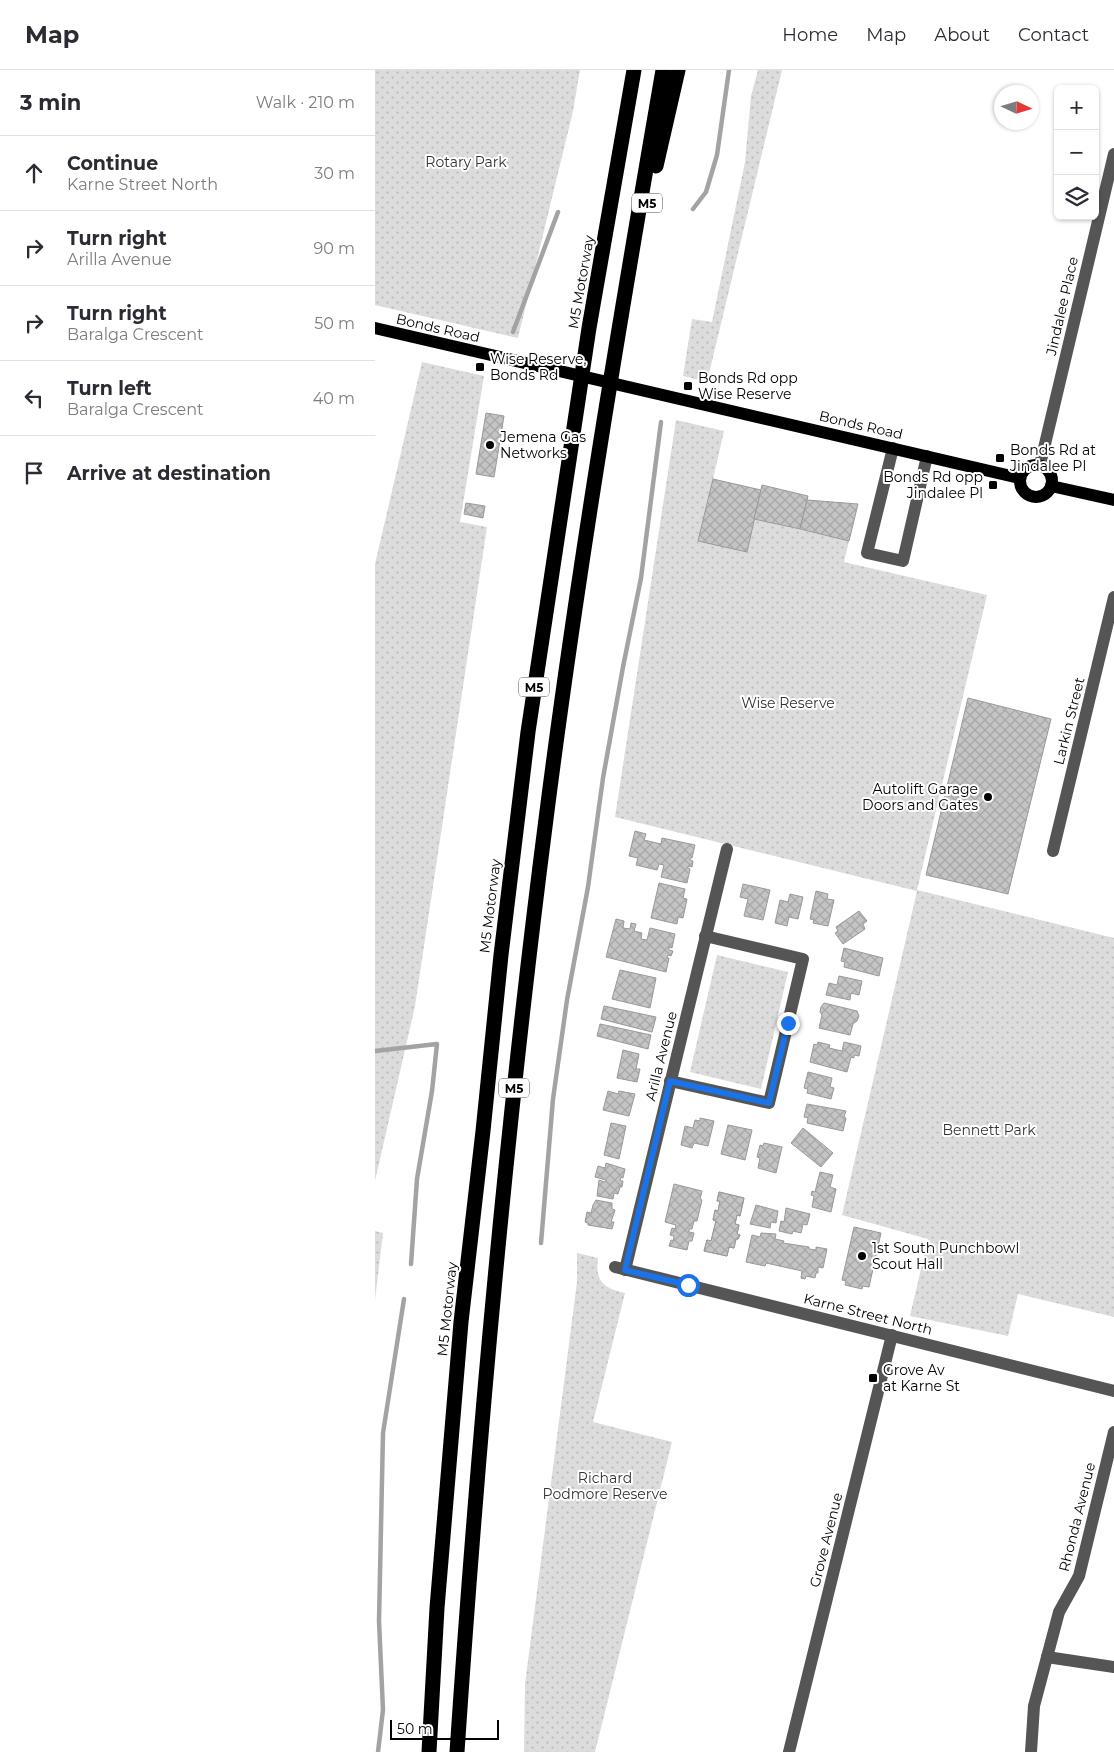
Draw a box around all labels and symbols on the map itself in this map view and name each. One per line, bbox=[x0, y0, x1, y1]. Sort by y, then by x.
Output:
north arrow bbox=[994, 85, 1039, 130]
park label: Rotary Park bbox=[425, 153, 507, 171]
road number: M5 bbox=[632, 194, 662, 212]
street label: M5 Motorway bbox=[564, 233, 598, 330]
street label: Jindalee Place bbox=[1042, 255, 1082, 358]
street label: Bonds Road bbox=[394, 310, 482, 346]
place label: Wise Reserve, Bonds Rd bbox=[490, 350, 587, 384]
marker: Wise Reserve, Bonds Rd bbox=[474, 361, 486, 373]
place label: Bonds Rd opp Wise Reserve bbox=[698, 369, 798, 403]
marker: Bonds Rd opp Wise Reserve bbox=[682, 380, 694, 392]
street label: Bonds Road bbox=[817, 407, 905, 443]
place label: Jemena Gas Networks bbox=[499, 428, 586, 462]
marker: Jemena Gas Networks bbox=[484, 439, 496, 451]
place label: Bonds Rd at Jindalee Pl bbox=[1009, 441, 1096, 475]
marker: Bonds Rd at Jindalee Pl bbox=[994, 452, 1006, 464]
place label: Bonds Rd opp Jindalee Pl bbox=[883, 468, 983, 502]
marker: Bonds Rd opp Jindalee Pl bbox=[987, 479, 999, 491]
street label: Larkin Street bbox=[1049, 675, 1089, 767]
road number: M5 bbox=[519, 678, 549, 696]
park label: Wise Reserve bbox=[741, 694, 835, 712]
place label: Autolift Garage Doors and Gates bbox=[862, 780, 978, 814]
marker: Autolift Garage Doors and Gates bbox=[982, 791, 994, 803]
street label: M5 Motorway bbox=[475, 857, 505, 954]
street label: Arilla Avenue bbox=[641, 1009, 681, 1103]
route end bbox=[777, 1012, 800, 1035]
road number: M5 bbox=[499, 1078, 529, 1098]
park label: Bennett Park bbox=[942, 1121, 1036, 1139]
place label: 1st South Punchbowl Scout Hall bbox=[872, 1239, 1019, 1273]
marker: 1st South Punchbowl Scout Hall bbox=[856, 1250, 868, 1262]
street label: M5 Motorway bbox=[433, 1261, 461, 1357]
route start bbox=[677, 1274, 700, 1297]
street label: Karne Street North bbox=[802, 1289, 934, 1339]
place label: Grove Av at Karne St bbox=[883, 1361, 960, 1395]
marker: Grove Av at Karne St bbox=[867, 1372, 879, 1384]
street label: Rhonda Avenue bbox=[1055, 1460, 1099, 1574]
park label: Richard Podmore Reserve bbox=[543, 1469, 667, 1503]
street label: Grove Avenue bbox=[806, 1491, 846, 1589]
scale bar bbox=[390, 1717, 499, 1740]

